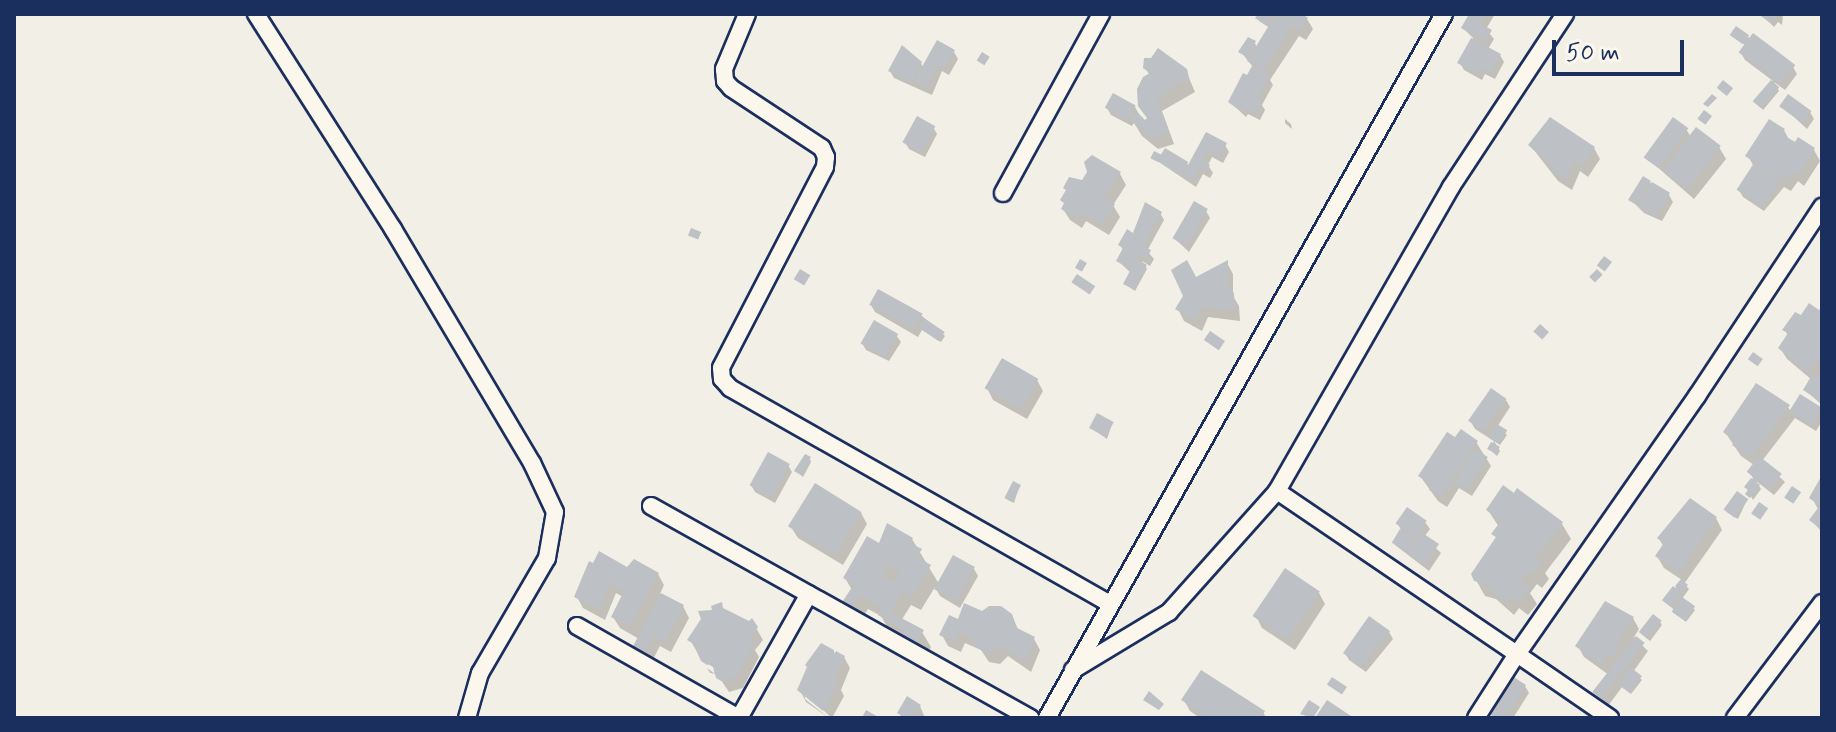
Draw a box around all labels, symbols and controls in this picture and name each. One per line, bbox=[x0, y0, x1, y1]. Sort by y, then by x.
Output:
scale bar bbox=[1556, 24, 1688, 74]
text: 50 m bbox=[1566, 38, 1620, 69]

